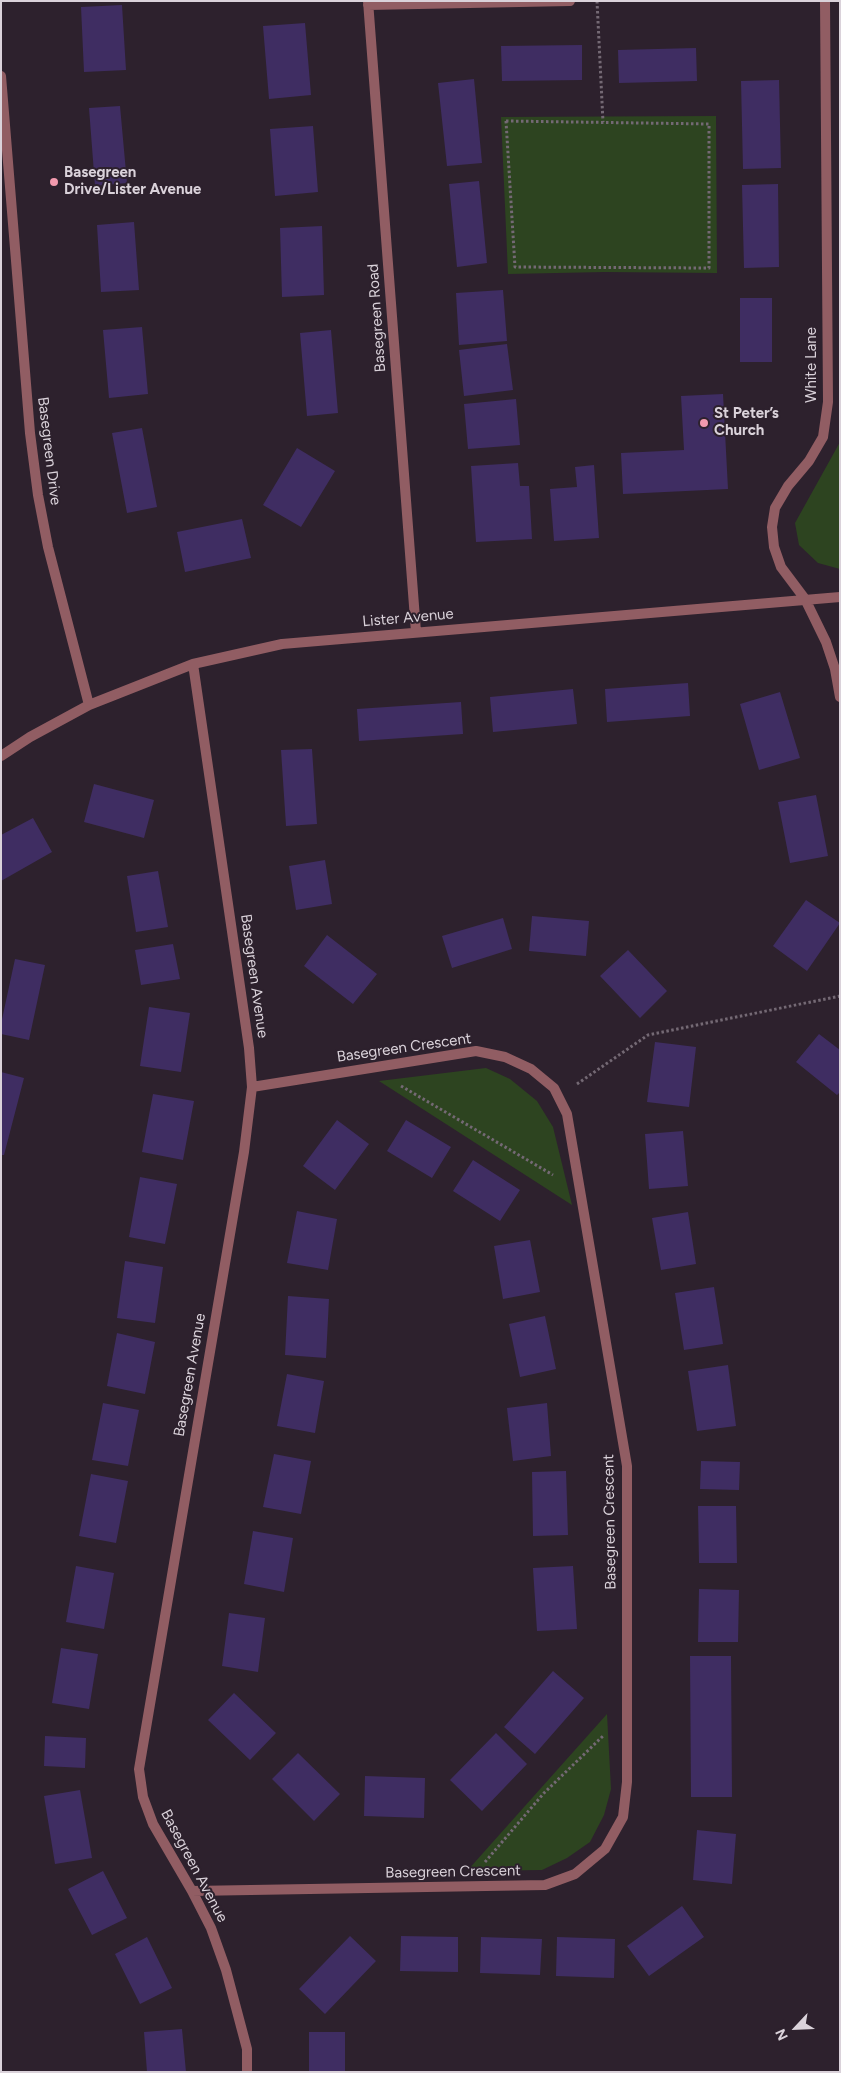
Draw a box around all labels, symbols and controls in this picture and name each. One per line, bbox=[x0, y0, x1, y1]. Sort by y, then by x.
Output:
place label: Basegreen Drive/Lister Avenue bbox=[64, 164, 201, 199]
marker: Basegreen Drive/Lister Avenue bbox=[48, 176, 60, 188]
street label: Basegreen Road bbox=[364, 263, 390, 373]
street label: White Lane bbox=[803, 327, 821, 403]
street label: Basegreen Drive bbox=[33, 396, 65, 506]
place label: St Peter’s Church bbox=[714, 405, 779, 440]
marker: St Peter’s Church bbox=[698, 417, 710, 429]
street label: Lister Avenue bbox=[362, 605, 454, 631]
street label: Basegreen Avenue bbox=[236, 913, 272, 1039]
street label: Basegreen Crescent bbox=[336, 1030, 472, 1066]
street label: Basegreen Avenue bbox=[170, 1312, 210, 1438]
street label: Basegreen Crescent bbox=[600, 1454, 620, 1590]
street label: Basegreen Avenue bbox=[157, 1807, 231, 1925]
street label: Basegreen Crescent bbox=[385, 1862, 521, 1882]
north arrow bbox=[771, 2003, 821, 2053]
text: N bbox=[772, 2026, 792, 2043]

